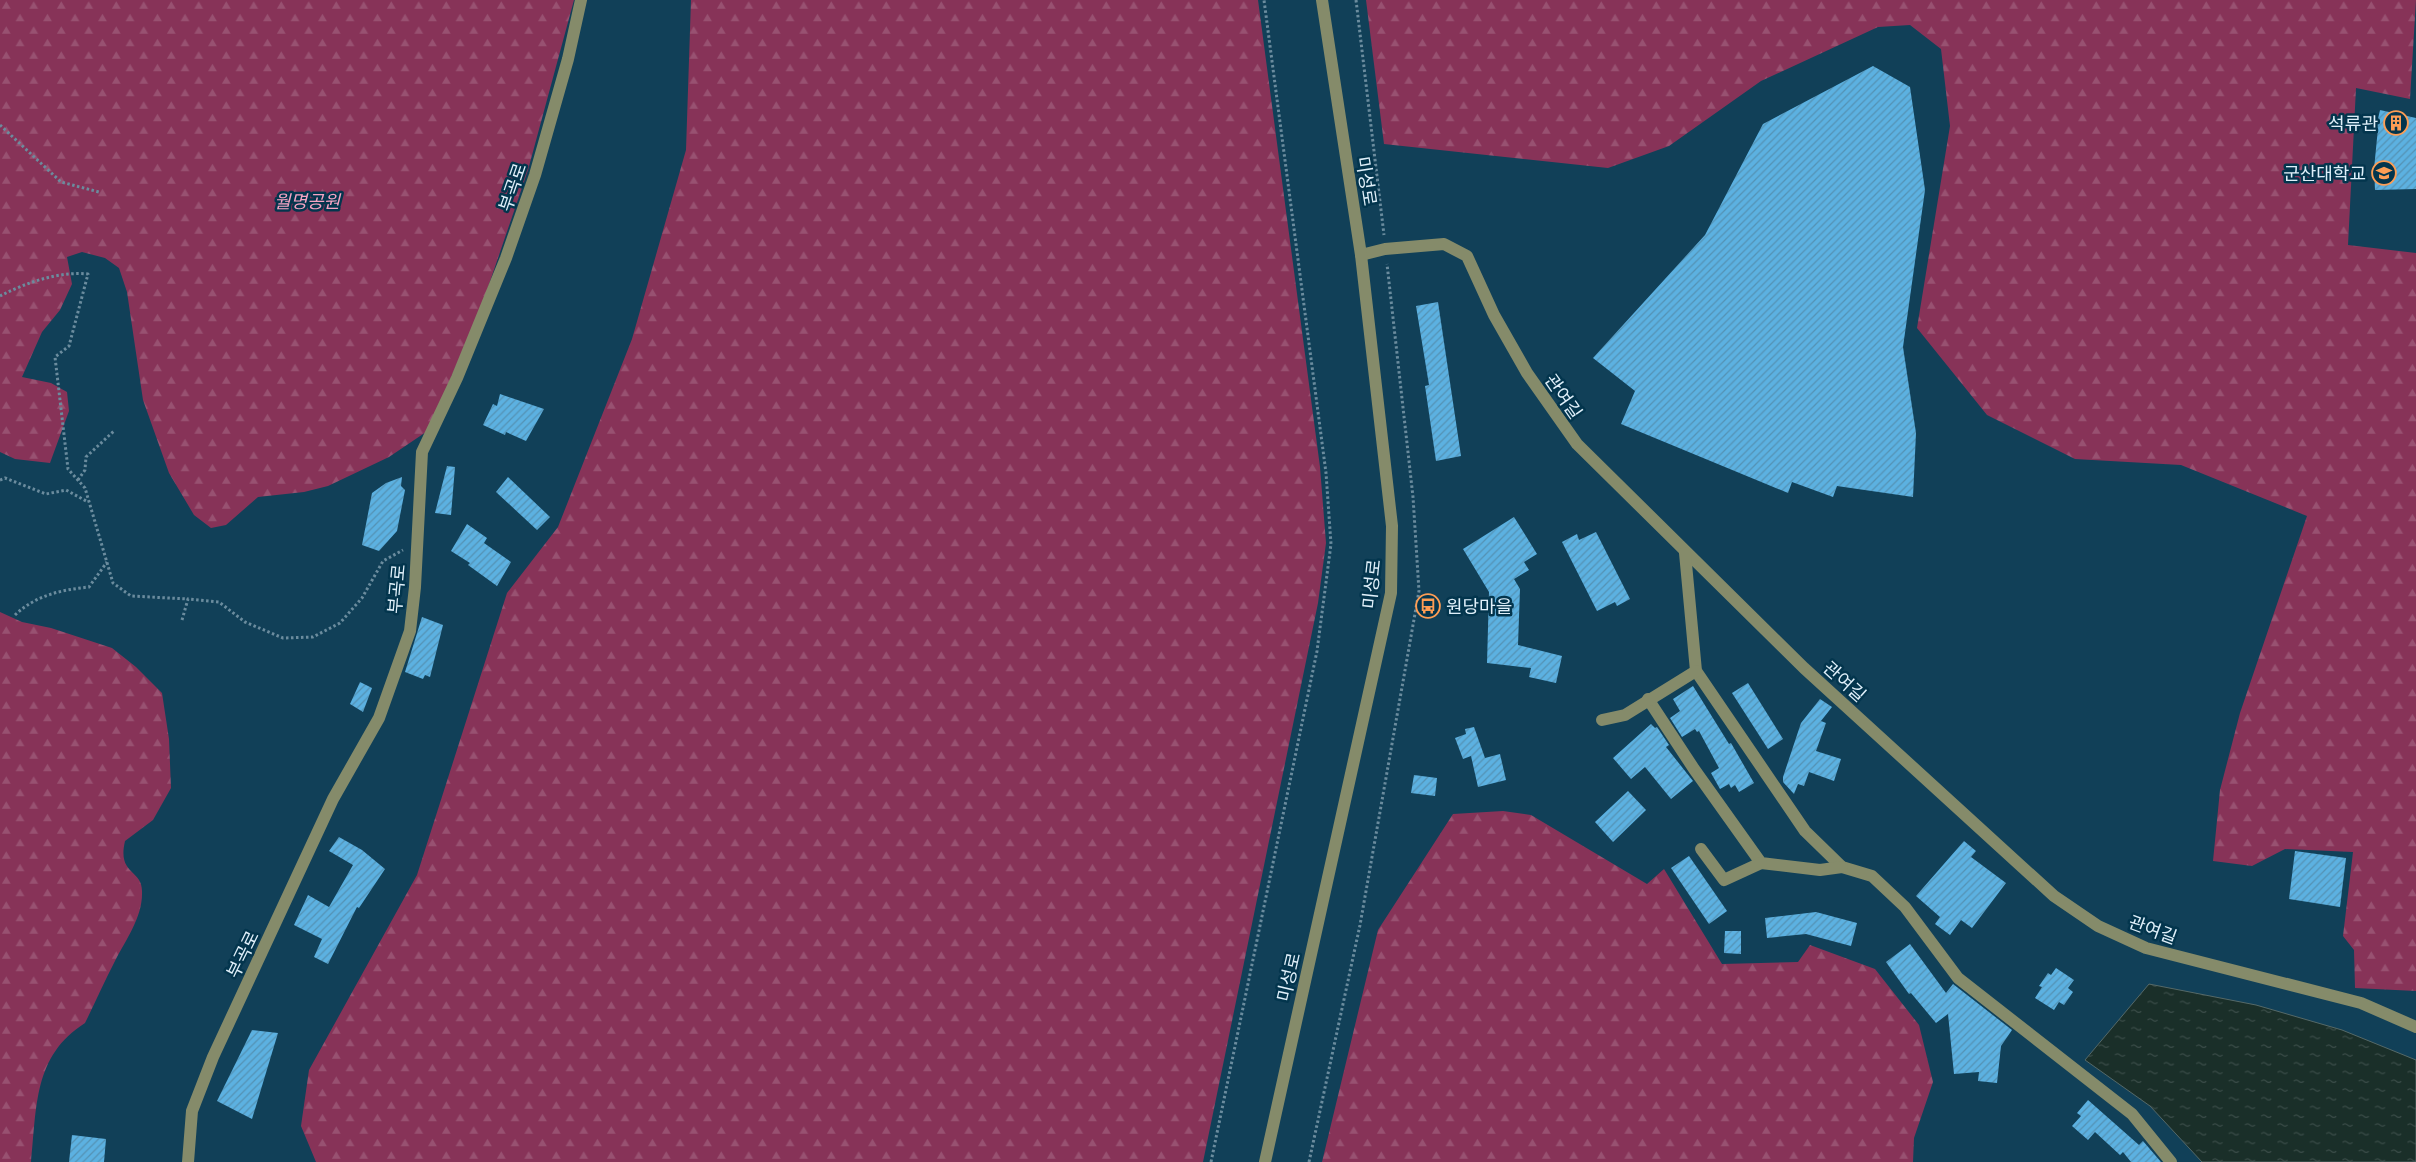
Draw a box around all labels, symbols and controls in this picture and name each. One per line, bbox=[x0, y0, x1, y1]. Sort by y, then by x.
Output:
building icon: 석류관 bbox=[2383, 110, 2409, 136]
place label: 석류관 bbox=[2328, 111, 2378, 135]
street label: 미성로 bbox=[1351, 155, 1383, 207]
street label: 부곡로 bbox=[493, 160, 531, 214]
school or university icon: 군산대학교 bbox=[2371, 160, 2397, 186]
place label: 군산대학교 bbox=[2283, 161, 2366, 185]
park label: 월명공원 bbox=[274, 189, 342, 213]
street label: 관여길 bbox=[1540, 369, 1588, 423]
street label: 미성로 bbox=[1356, 558, 1386, 610]
street label: 부곡로 bbox=[382, 563, 410, 615]
bus stop icon: 원당마을 bbox=[1415, 593, 1441, 619]
place label: 원당마을 bbox=[1446, 594, 1512, 618]
street label: 관여길 bbox=[1819, 655, 1871, 707]
street label: 관여길 bbox=[2126, 909, 2180, 949]
street label: 부곡로 bbox=[220, 926, 264, 982]
street label: 미성로 bbox=[1271, 950, 1305, 1004]

